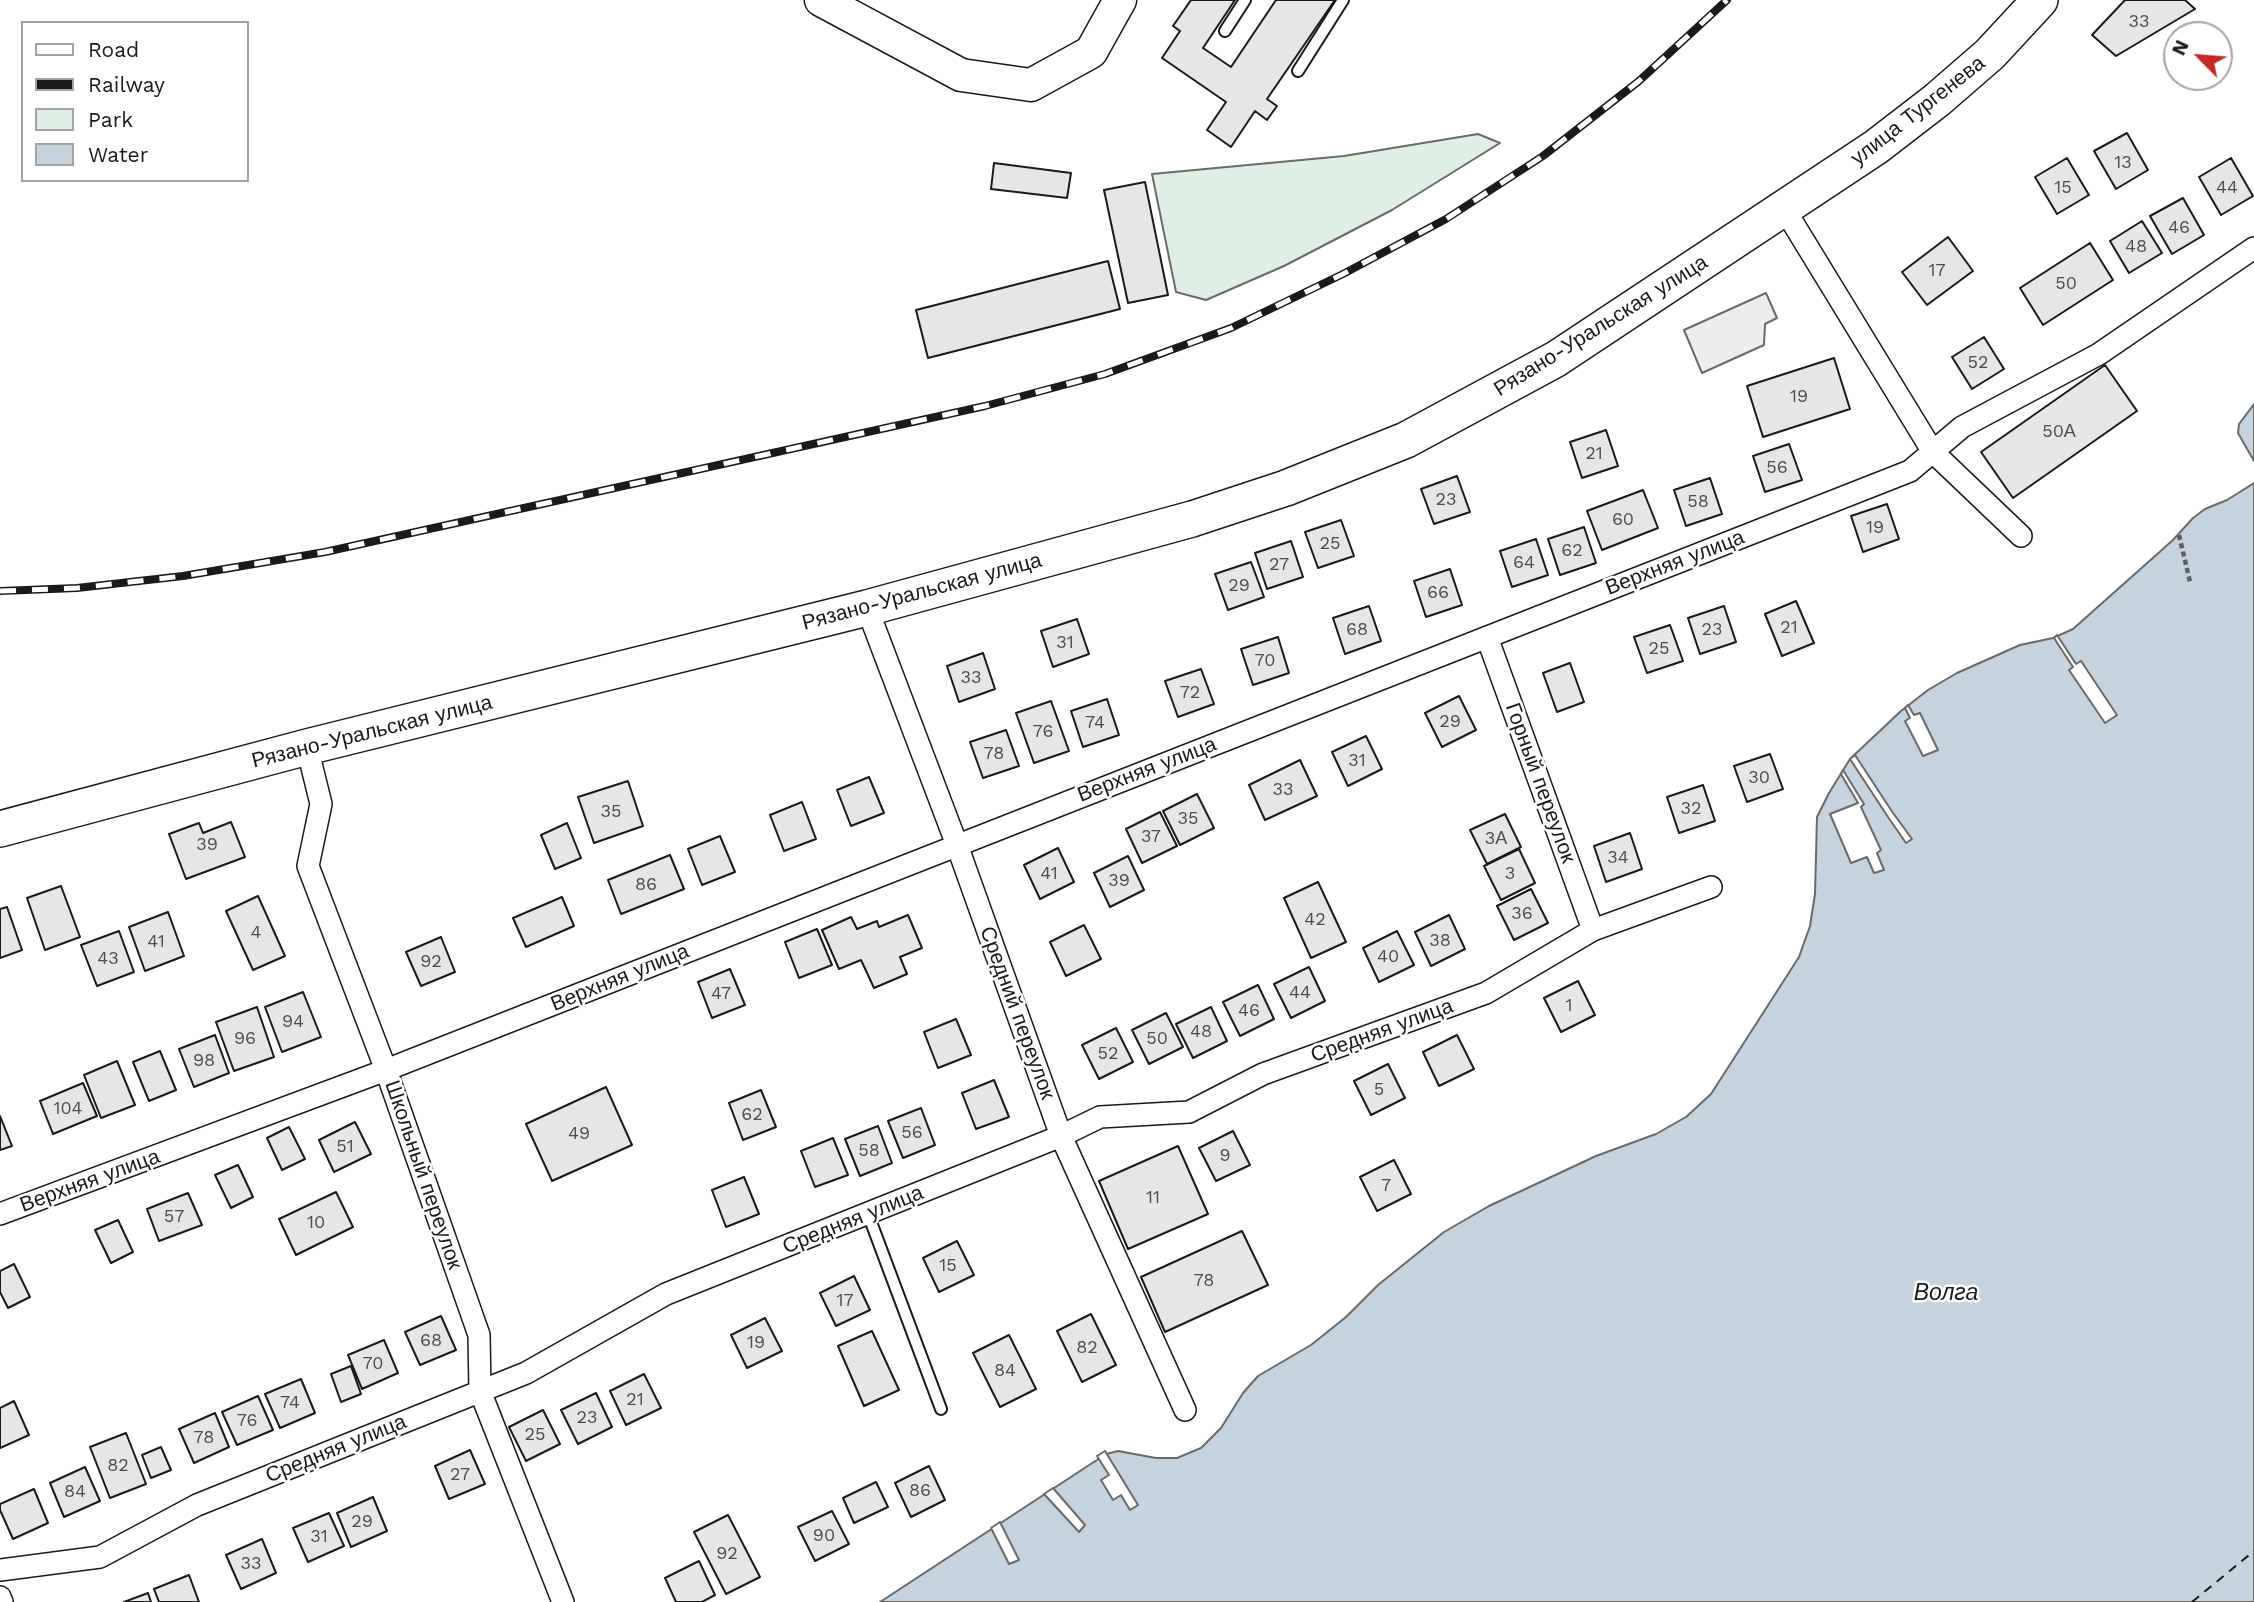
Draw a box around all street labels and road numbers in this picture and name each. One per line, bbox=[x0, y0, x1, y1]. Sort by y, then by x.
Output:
street label: улица Тургенева bbox=[1846, 51, 1990, 171]
street label: Рязано-Уральская улица bbox=[1490, 250, 1712, 402]
street label: Верхняя улица bbox=[1602, 525, 1748, 601]
street label: Рязано-Уральская улица bbox=[799, 548, 1045, 636]
street label: Рязано-Уральская улица bbox=[249, 690, 495, 774]
street label: Горный переулок bbox=[1499, 700, 1581, 866]
street label: Верхняя улица bbox=[1074, 732, 1220, 808]
street label: Средний переулок bbox=[974, 923, 1060, 1103]
street label: Верхняя улица bbox=[547, 939, 693, 1017]
street label: Средняя улица bbox=[1307, 994, 1457, 1068]
street label: Школьный переулок bbox=[379, 1077, 467, 1273]
street label: Верхняя улица bbox=[17, 1144, 163, 1218]
street label: Средняя улица bbox=[779, 1180, 927, 1260]
street label: Средняя улица bbox=[262, 1409, 410, 1489]

